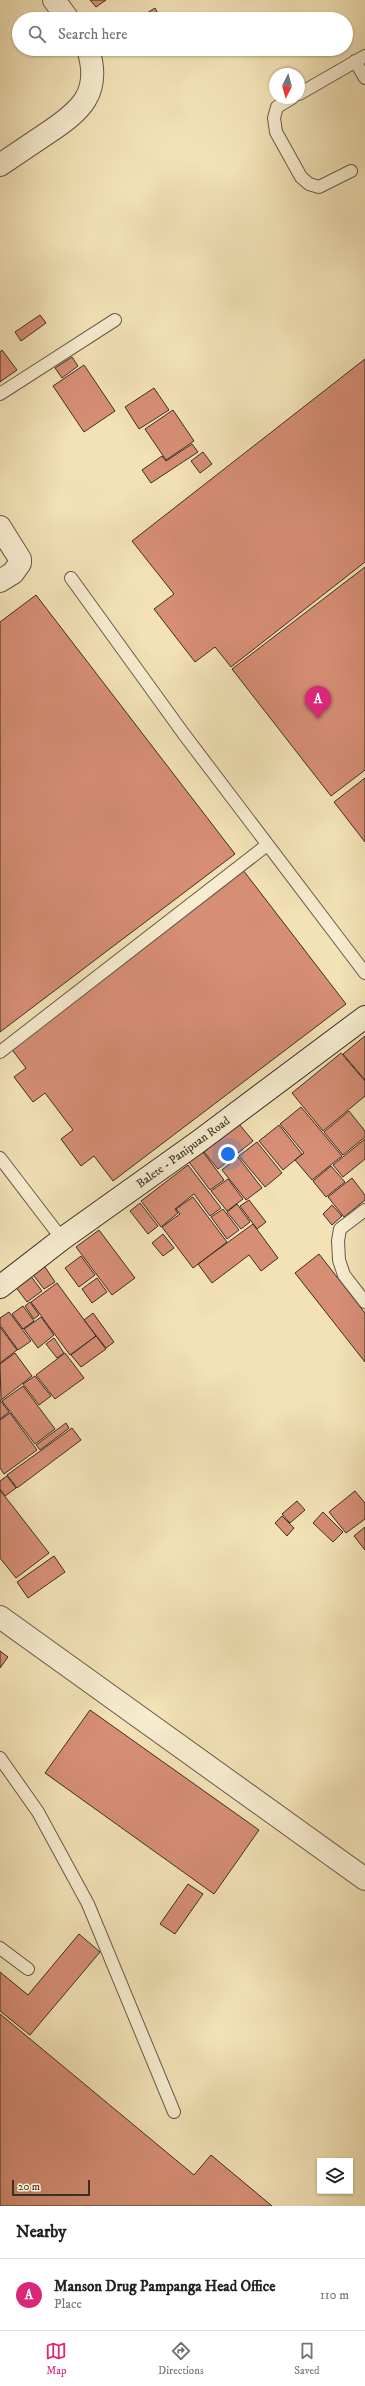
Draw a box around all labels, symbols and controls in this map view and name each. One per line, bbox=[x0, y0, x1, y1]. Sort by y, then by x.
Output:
search box bbox=[12, 12, 353, 56]
icon: search bbox=[26, 23, 48, 45]
text: Search here bbox=[58, 25, 127, 44]
north arrow bbox=[269, 68, 305, 104]
pin: A bbox=[305, 686, 331, 719]
street label: Balete - Panipuan Road bbox=[134, 1113, 233, 1191]
your location bbox=[218, 1144, 238, 1164]
map controls bbox=[317, 2158, 353, 2194]
button: layers bbox=[317, 2158, 353, 2194]
scale bar bbox=[12, 2178, 90, 2197]
text: 20 m bbox=[18, 2180, 40, 2194]
text: Nearby bbox=[16, 2221, 66, 2243]
text: Manson Drug Pampanga Head Office bbox=[54, 2277, 275, 2296]
text: A bbox=[25, 2287, 33, 2303]
text: 110 m bbox=[320, 2287, 349, 2303]
text: Place bbox=[54, 2296, 82, 2312]
tab: Map bbox=[45, 2340, 67, 2378]
tab: Directions bbox=[158, 2340, 204, 2378]
tab: Saved bbox=[294, 2340, 320, 2378]

